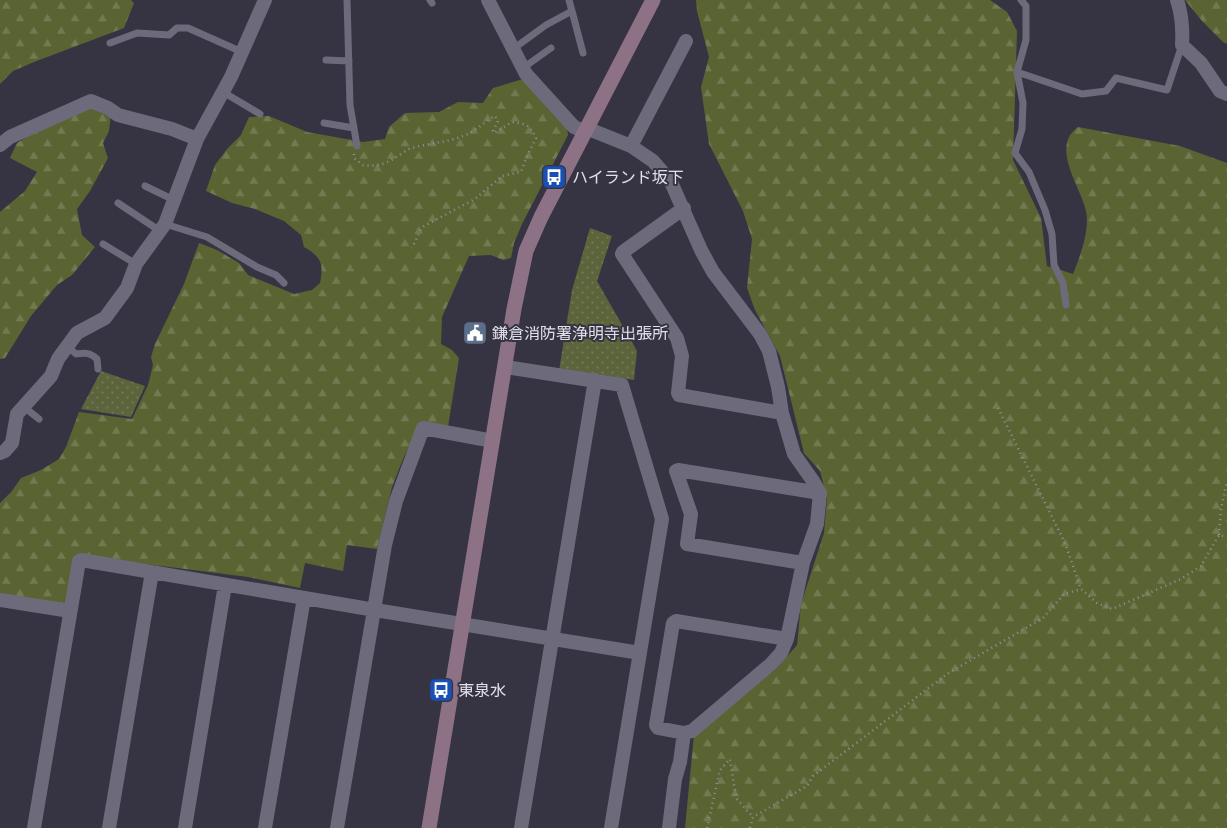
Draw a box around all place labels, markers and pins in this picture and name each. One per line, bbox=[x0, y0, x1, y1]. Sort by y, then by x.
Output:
bus stop icon: ハイランド坂下 bbox=[541, 164, 567, 190]
place label: ハイランド坂下 bbox=[572, 168, 684, 187]
public building icon: 鎌倉消防署浄明寺出張所 bbox=[462, 320, 488, 346]
place label: 鎌倉消防署浄明寺出張所 bbox=[492, 324, 668, 343]
bus stop icon: 東泉水 bbox=[428, 677, 454, 703]
place label: 東泉水 bbox=[458, 681, 506, 700]

